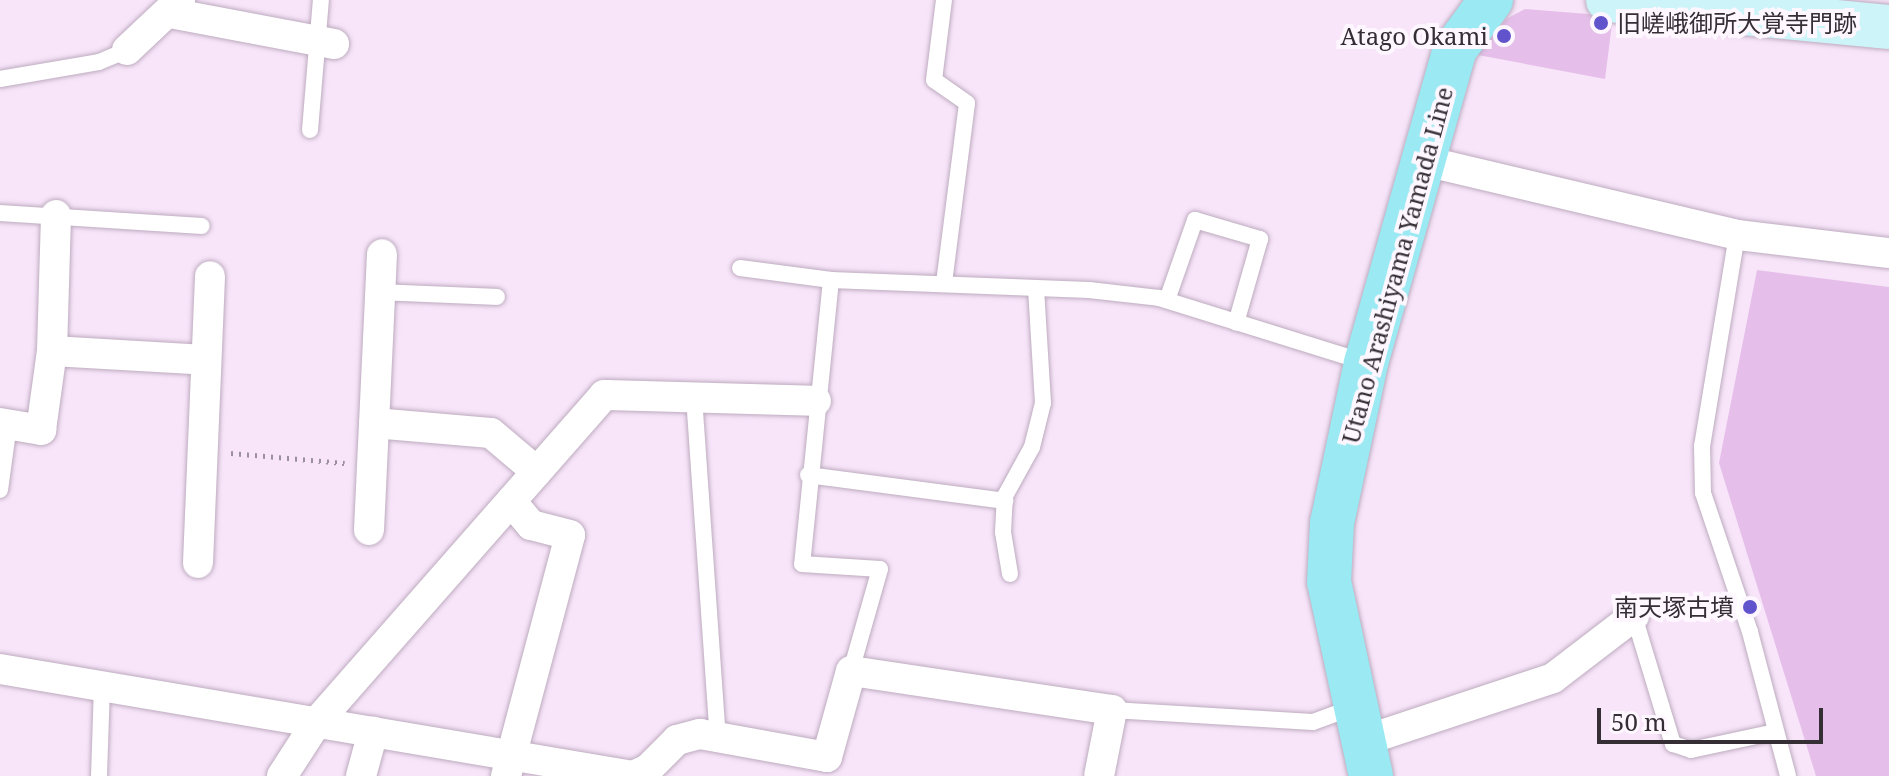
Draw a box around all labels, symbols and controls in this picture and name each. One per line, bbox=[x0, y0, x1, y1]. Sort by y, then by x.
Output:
place label: 旧嵯峨御所大覚寺門跡 bbox=[1617, 9, 1857, 37]
marker: 旧嵯峨御所大覚寺門跡 bbox=[1592, 14, 1610, 32]
place label: Atago Okami bbox=[1340, 22, 1488, 50]
marker: Atago Okami bbox=[1495, 27, 1513, 45]
street label: Utano Arashiyama Yamada Line bbox=[1335, 84, 1459, 446]
place label: 南天塚古墳 bbox=[1614, 593, 1734, 621]
marker: 南天塚古墳 bbox=[1741, 598, 1759, 616]
scale bar bbox=[1601, 692, 1827, 742]
text: 50 m bbox=[1611, 705, 1667, 738]

